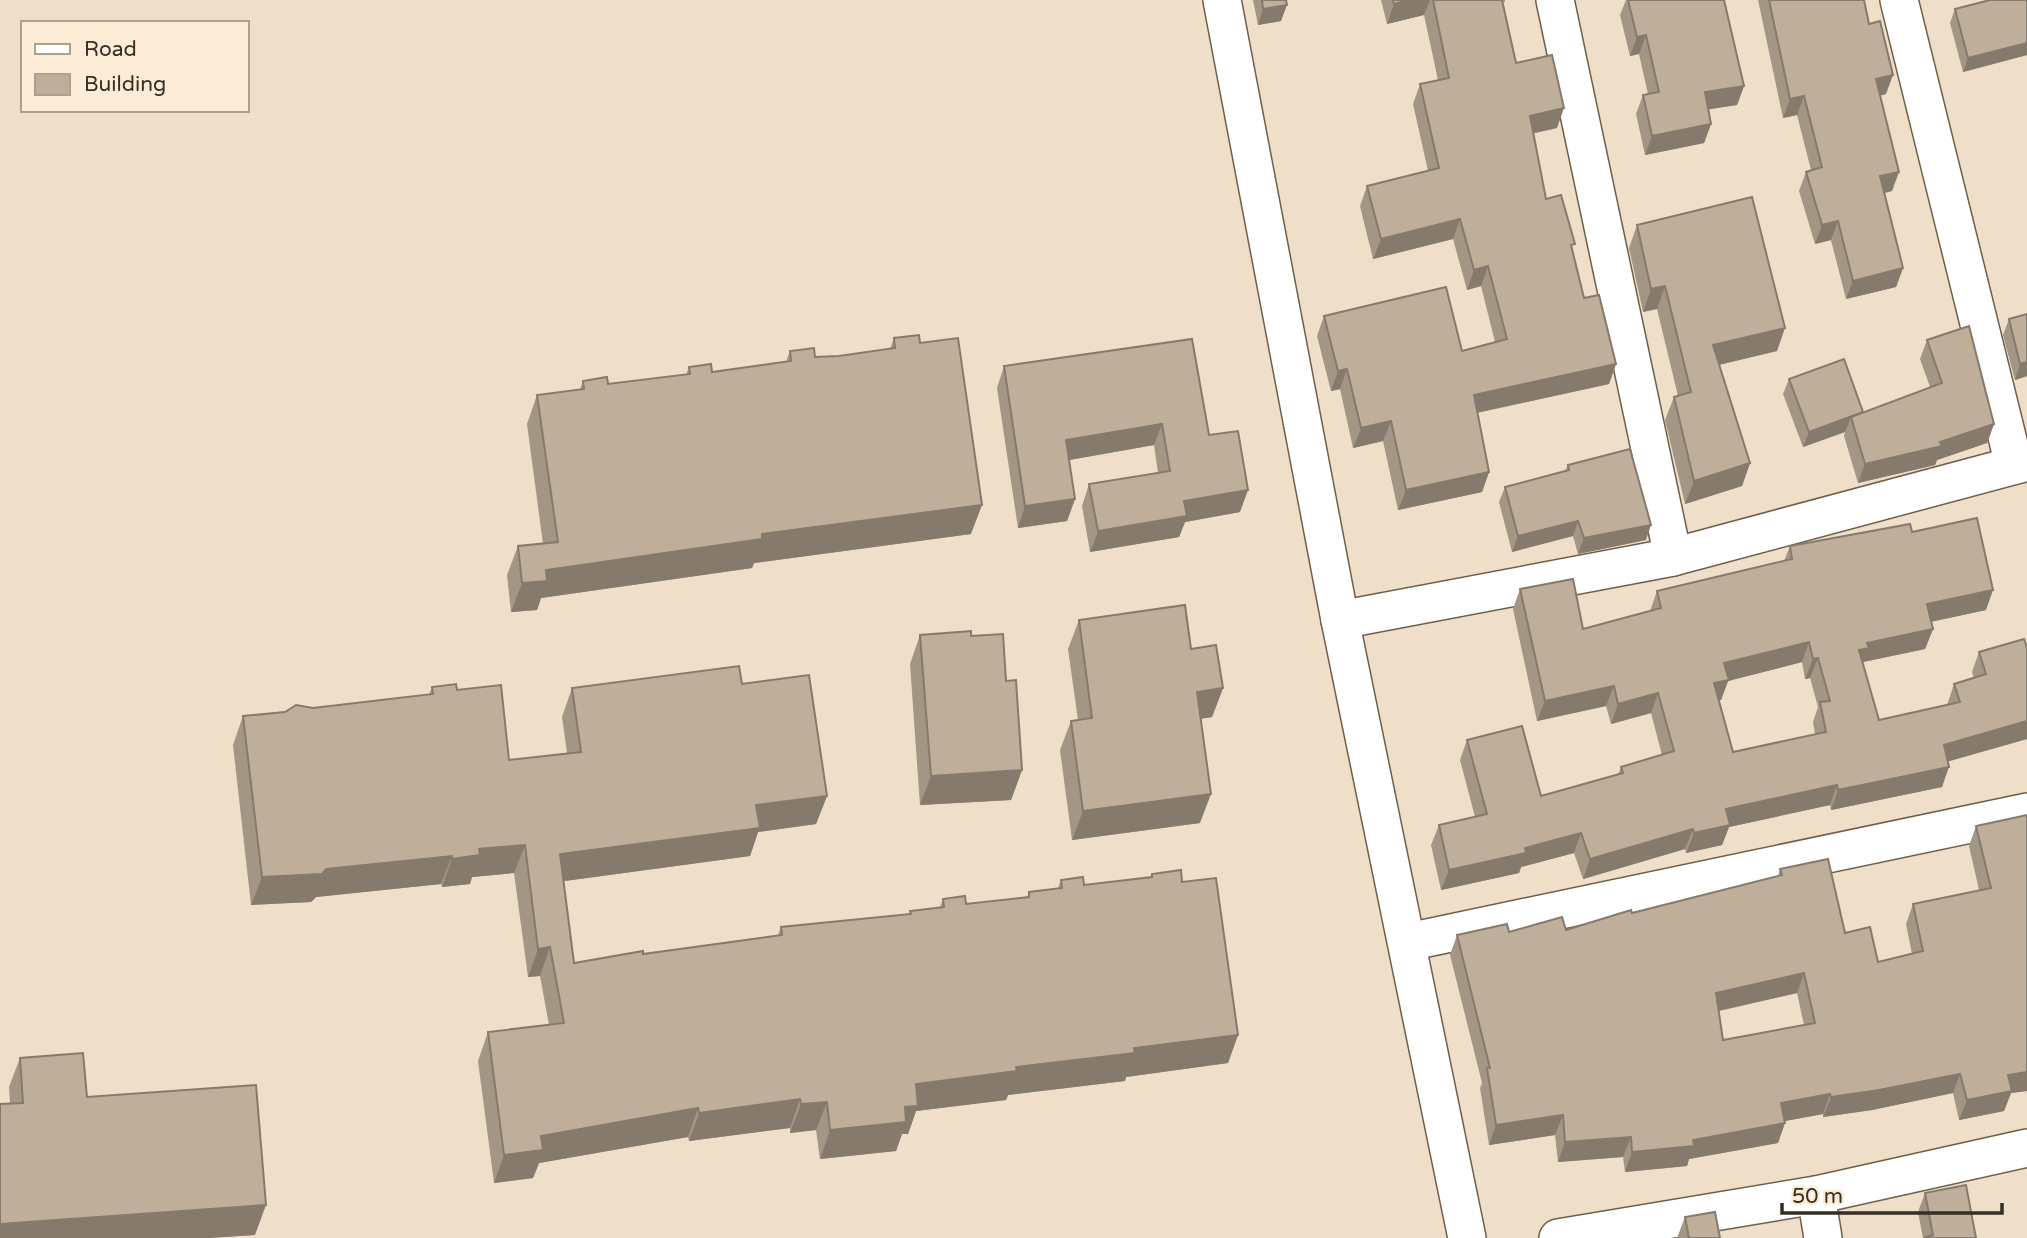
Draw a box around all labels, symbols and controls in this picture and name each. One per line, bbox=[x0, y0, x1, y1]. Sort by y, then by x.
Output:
legend bbox=[21, 21, 248, 112]
text: Road bbox=[84, 37, 137, 62]
text: Building bbox=[84, 72, 166, 97]
scale bar bbox=[1782, 1172, 2002, 1216]
text: 50 m bbox=[1792, 1184, 1843, 1209]

